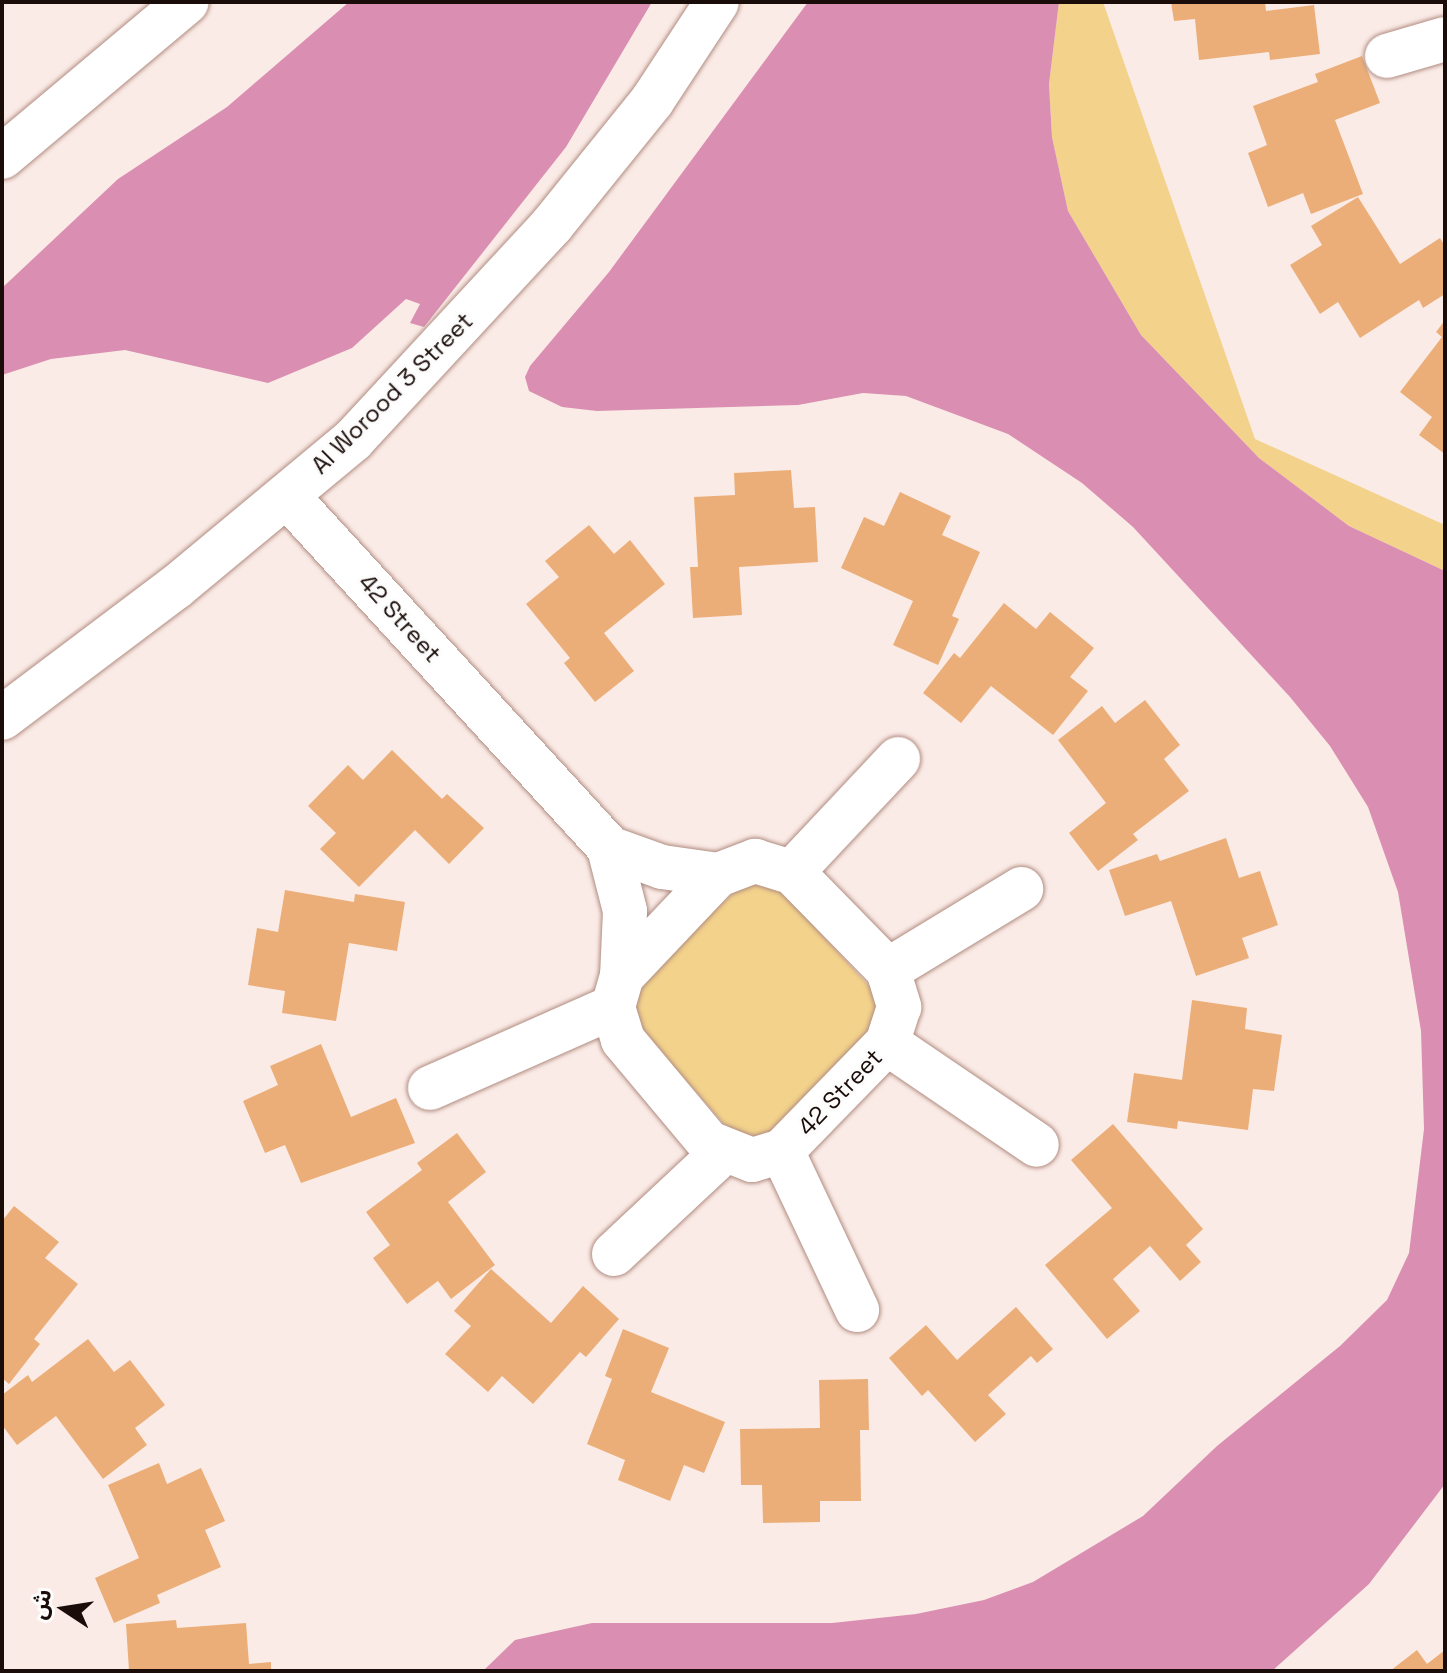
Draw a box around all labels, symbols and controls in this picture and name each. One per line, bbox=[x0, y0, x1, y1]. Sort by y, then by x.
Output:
street label: Al Worood 3 Street bbox=[305, 306, 479, 480]
street label: 42 Street bbox=[353, 568, 447, 668]
street label: 42 Street bbox=[792, 1043, 888, 1141]
north arrow bbox=[24, 1569, 104, 1649]
text: ش bbox=[24, 1586, 57, 1622]

